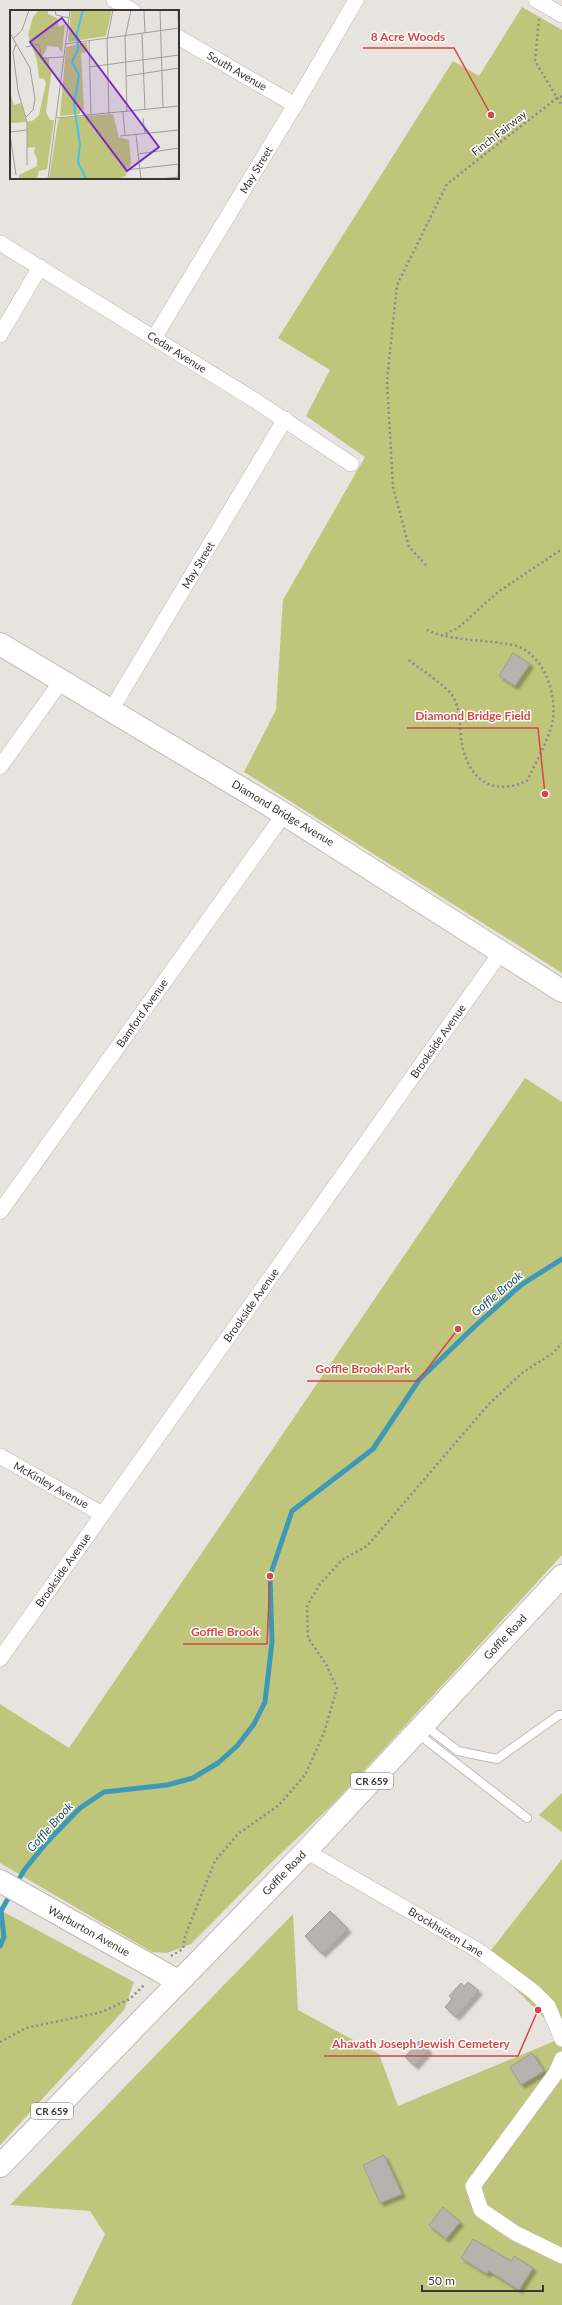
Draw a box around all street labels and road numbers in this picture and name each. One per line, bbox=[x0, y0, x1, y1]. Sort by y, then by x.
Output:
street label: South Avenue bbox=[205, 48, 270, 93]
street label: Finch Fairway bbox=[469, 107, 529, 158]
street label: May Street bbox=[236, 144, 275, 196]
street label: Cedar Avenue bbox=[145, 328, 209, 375]
street label: May Street bbox=[178, 539, 217, 591]
street label: Diamond Bridge Avenue bbox=[230, 777, 337, 848]
street label: Bamford Avenue bbox=[113, 976, 170, 1049]
street label: Brookside Avenue bbox=[407, 1001, 468, 1080]
street label: Brookside Avenue bbox=[220, 1265, 281, 1344]
street label: McKinley Avenue bbox=[11, 1459, 91, 1511]
street label: Brookside Avenue bbox=[32, 1530, 93, 1609]
street label: Goffle Road bbox=[480, 1611, 529, 1662]
road number: CR 659 bbox=[351, 1773, 393, 1789]
street label: Goffle Road bbox=[259, 1848, 308, 1898]
street label: Warburton Avenue bbox=[46, 1903, 133, 1959]
street label: Brockhuizen Lane bbox=[406, 1904, 486, 1959]
road number: CR 659 bbox=[31, 2103, 73, 2119]

